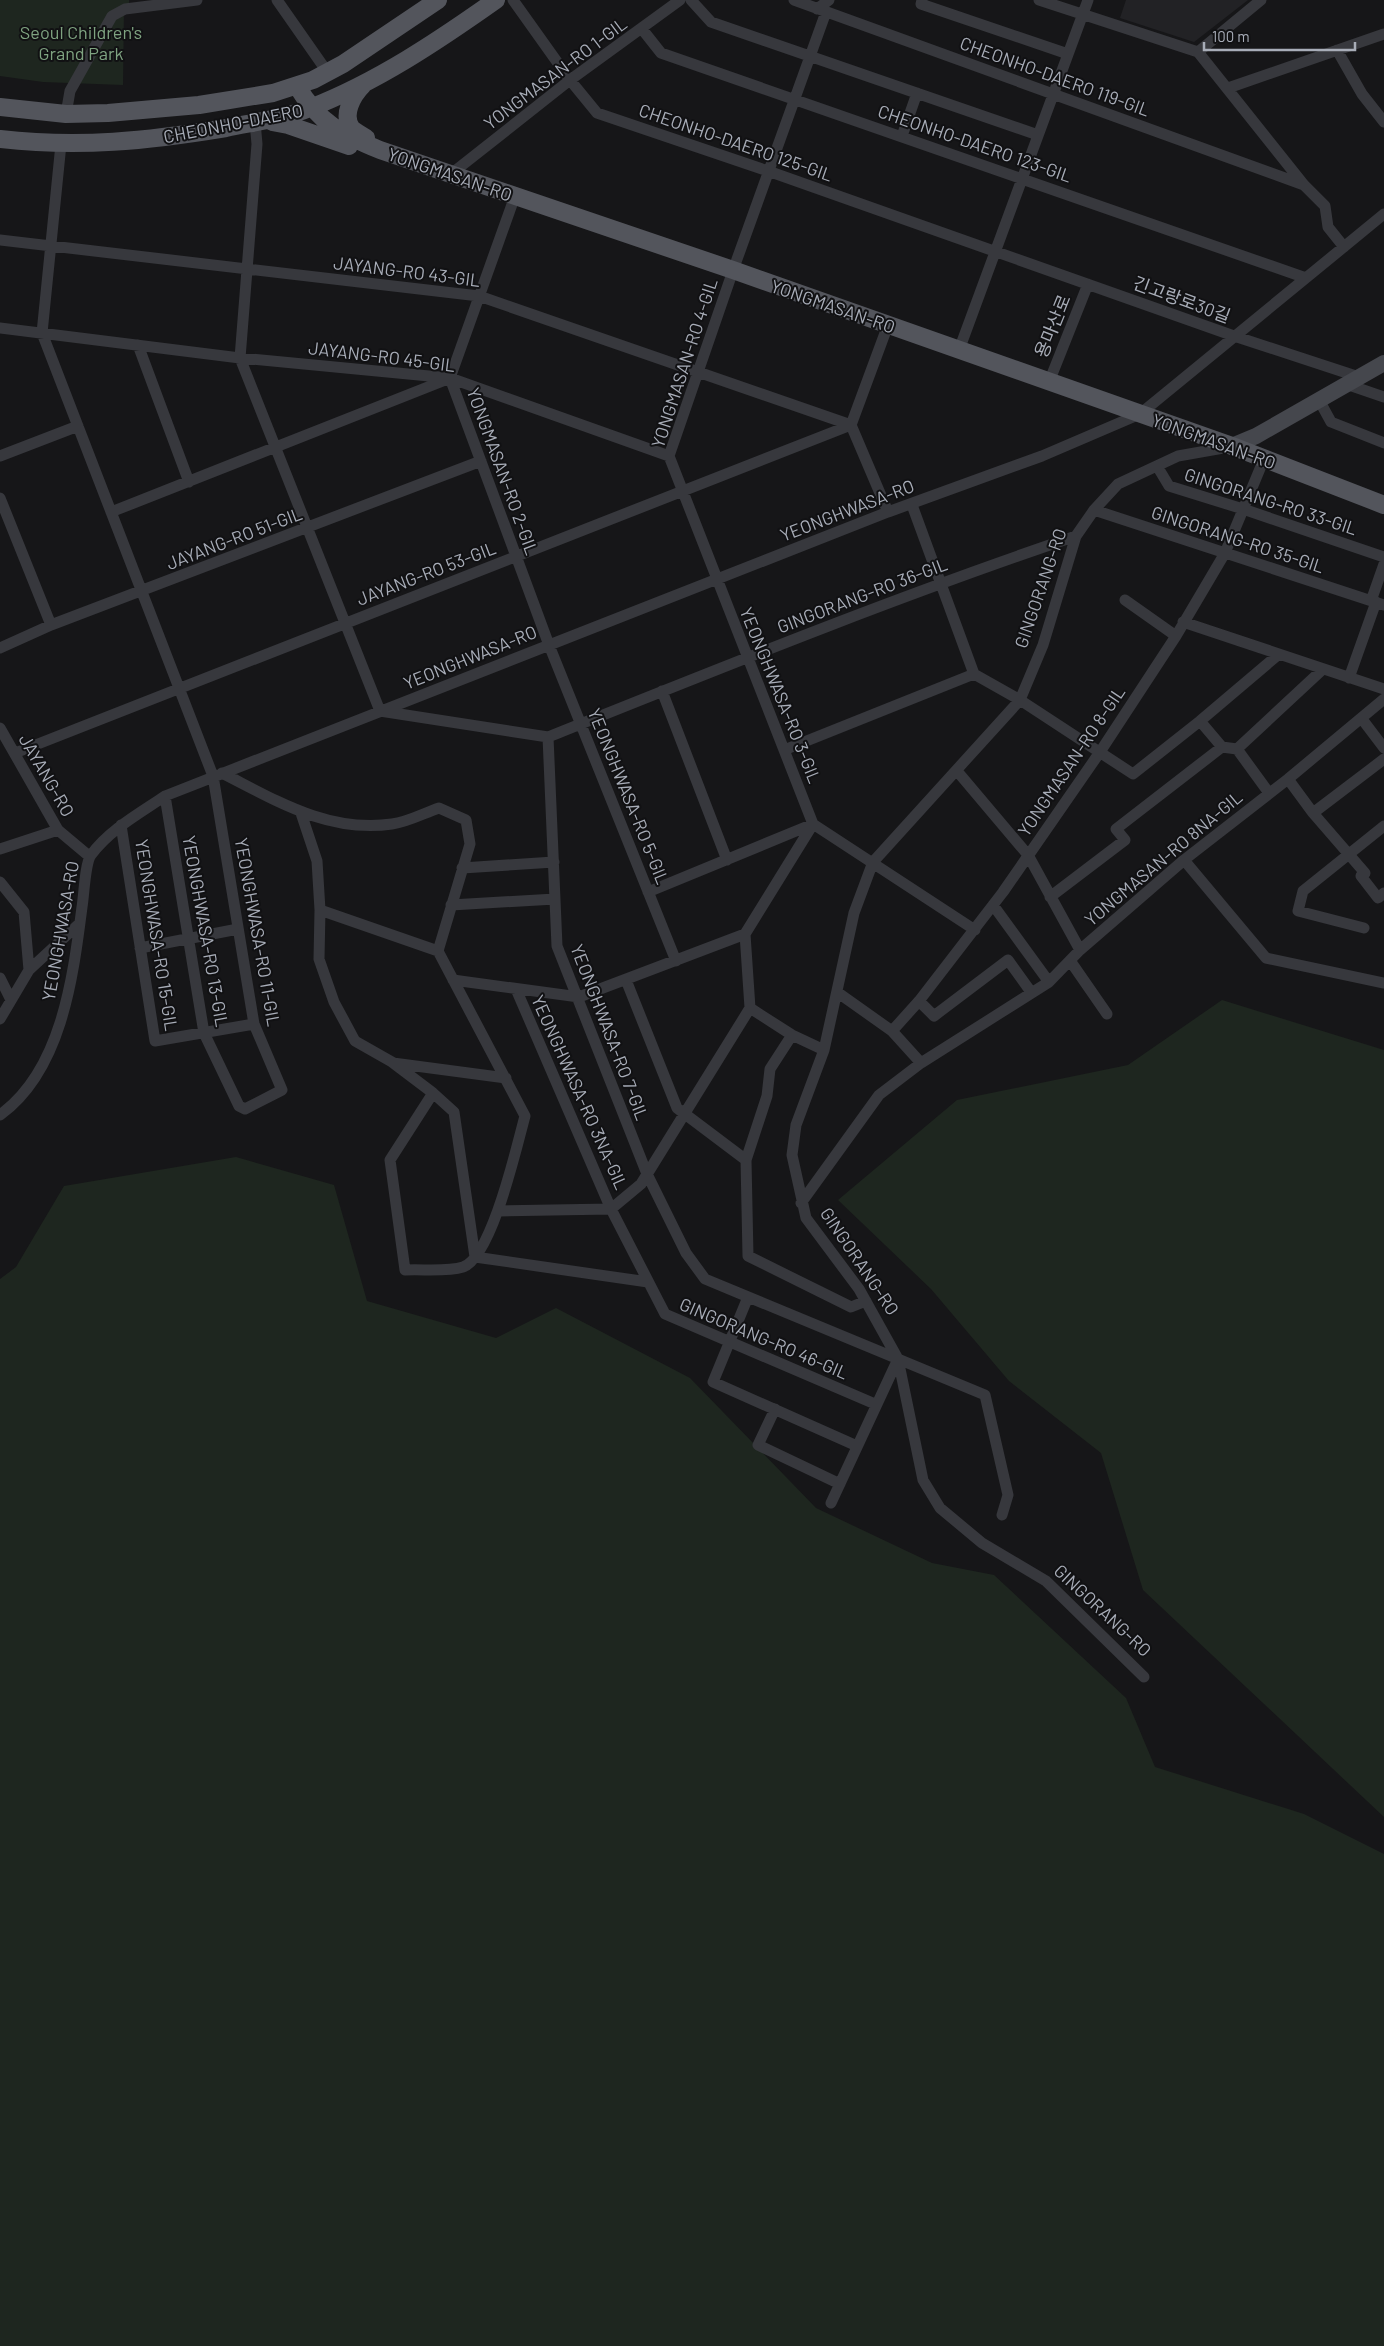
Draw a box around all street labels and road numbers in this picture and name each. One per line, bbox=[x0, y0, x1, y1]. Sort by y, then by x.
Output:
street label: YONGMASAN-RO 1-GIL bbox=[479, 12, 631, 134]
street label: CHEONHO-DAERO 119-GIL bbox=[957, 31, 1153, 121]
street label: CHEONHO-DAERO 125-GIL bbox=[636, 98, 836, 186]
street label: CHEONHO-DAERO bbox=[161, 99, 305, 147]
street label: CHEONHO-DAERO 123-GIL bbox=[875, 99, 1075, 187]
street label: YONGMASAN-RO bbox=[385, 142, 515, 206]
street label: JAYANG-RO 43-GIL bbox=[332, 251, 482, 291]
street label: 긴고랑로30길 bbox=[1130, 271, 1234, 327]
street label: YONGMASAN-RO bbox=[768, 274, 898, 338]
street label: YONGMASAN-RO 4-GIL bbox=[646, 276, 722, 450]
street label: 용마산로 bbox=[1029, 291, 1075, 361]
street label: JAYANG-RO 45-GIL bbox=[307, 336, 457, 376]
street label: YONGMASAN-RO 2-GIL bbox=[462, 384, 544, 558]
street label: YONGMASAN-RO bbox=[1149, 408, 1279, 474]
street label: GINGORANG-RO 33-GIL bbox=[1182, 463, 1360, 539]
street label: YEONGHWASA-RO bbox=[777, 474, 917, 546]
street label: GINGORANG-RO 35-GIL bbox=[1149, 501, 1327, 577]
street label: JAYANG-RO 51-GIL bbox=[163, 502, 305, 574]
street label: GINGORANG-RO bbox=[1009, 525, 1071, 651]
street label: JAYANG-RO 53-GIL bbox=[353, 536, 499, 610]
street label: GINGORANG-RO 36-GIL bbox=[774, 552, 950, 638]
street label: YEONGHWASA-RO 3-GIL bbox=[736, 604, 826, 786]
street label: YEONGHWASA-RO bbox=[400, 620, 540, 694]
street label: YONGMASAN-RO 8-GIL bbox=[1013, 682, 1129, 840]
street label: YEONGHWASA-RO 5-GIL bbox=[584, 705, 674, 887]
street label: JAYANG-RO bbox=[14, 730, 80, 820]
street label: YONGMASAN-RO 8NA-GIL bbox=[1080, 786, 1246, 930]
street label: YEONGHWASA-RO 13-GIL bbox=[178, 834, 234, 1028]
street label: YEONGHWASA-RO 11-GIL bbox=[231, 836, 285, 1028]
street label: YEONGHWASA-RO 15-GIL bbox=[131, 837, 183, 1033]
street label: YEONGHWASA-RO bbox=[37, 859, 83, 1003]
street label: YEONGHWASA-RO 7-GIL bbox=[566, 941, 654, 1123]
street label: YEONGHWASA-RO 3NA-GIL bbox=[527, 991, 633, 1193]
street label: GINGORANG-RO bbox=[816, 1203, 904, 1319]
street label: GINGORANG-RO 46-GIL bbox=[676, 1293, 852, 1383]
street label: GINGORANG-RO bbox=[1050, 1559, 1156, 1661]

